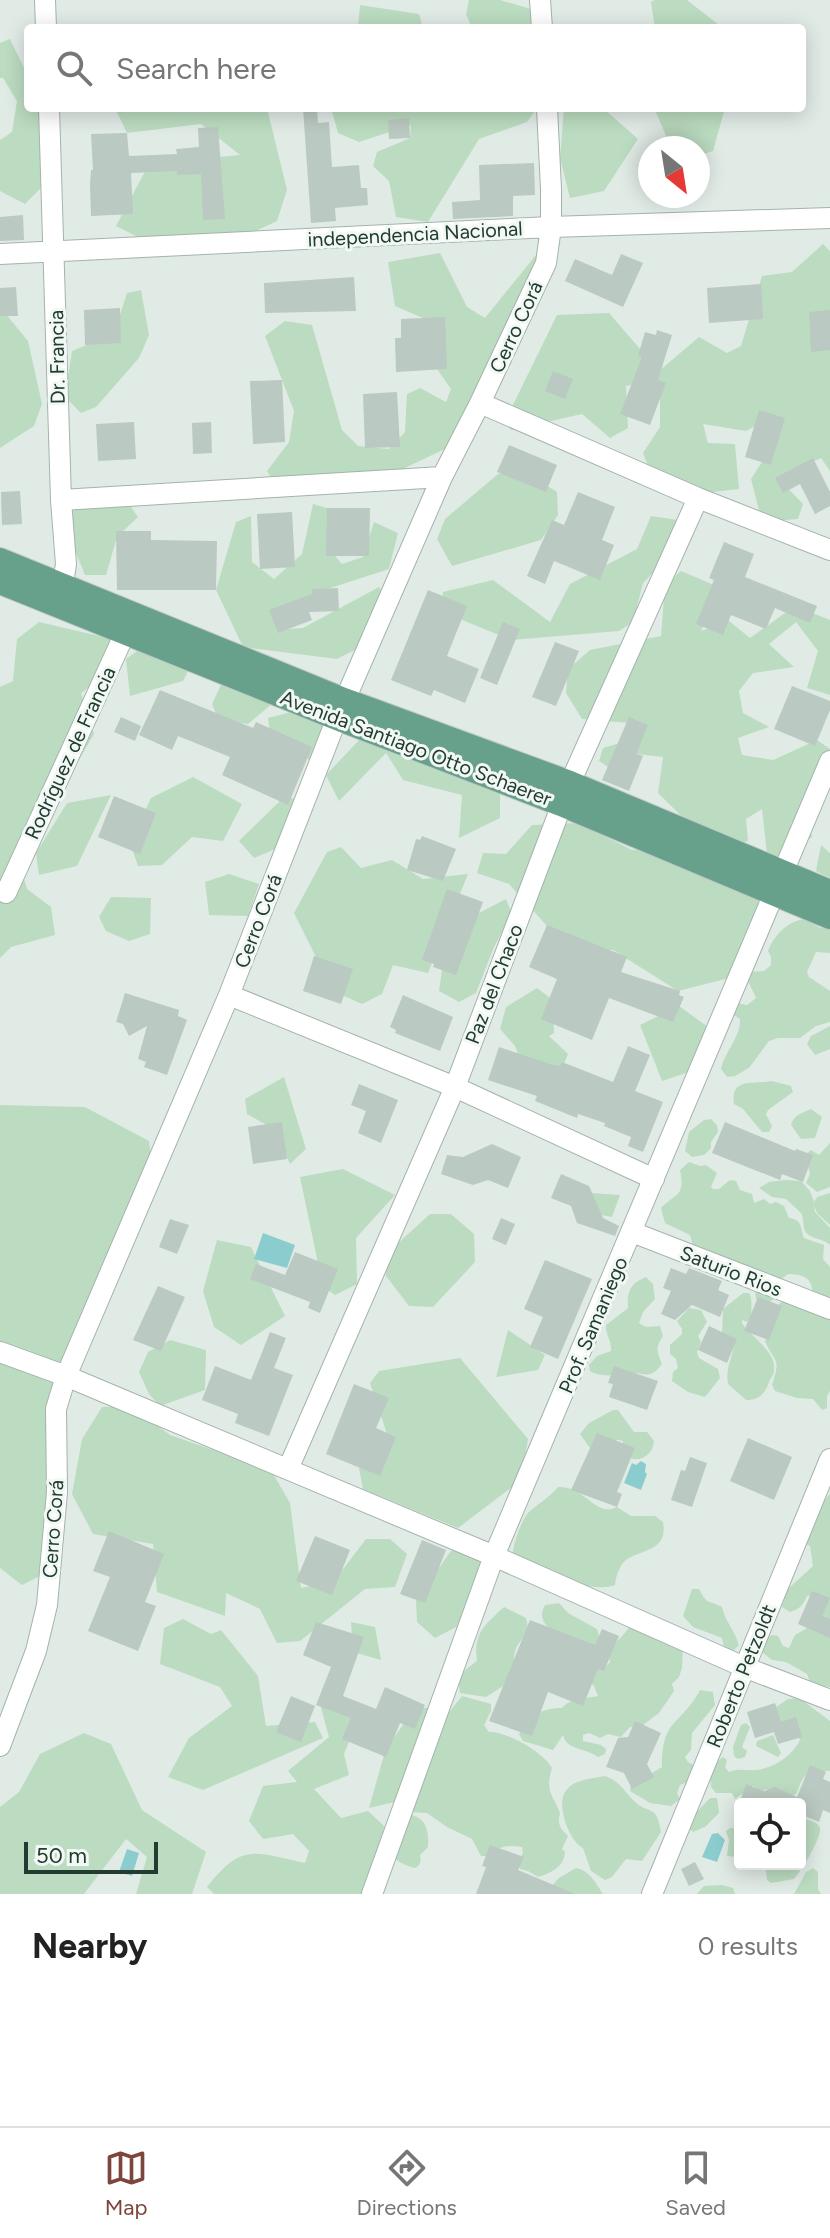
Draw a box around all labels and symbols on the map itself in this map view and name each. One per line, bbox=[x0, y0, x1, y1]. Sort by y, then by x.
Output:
north arrow bbox=[638, 136, 710, 208]
street label: independencia Nacional bbox=[307, 216, 523, 252]
street label: Cerro Corá bbox=[484, 277, 548, 377]
street label: Dr. Francia bbox=[44, 310, 70, 404]
street label: Rodríguez de Francia bbox=[19, 663, 121, 843]
street label: Avenida Santiago Otto Schaerer bbox=[277, 685, 555, 811]
street label: Cerro Corá bbox=[229, 871, 287, 971]
street label: Paz del Chaco bbox=[460, 921, 528, 1047]
street label: Saturio Rios bbox=[677, 1241, 785, 1301]
street label: Prof. Samaniego bbox=[553, 1253, 633, 1397]
street label: Cerro Corá bbox=[38, 1479, 68, 1579]
street label: Roberto Petzoldt bbox=[701, 1601, 781, 1751]
scale bar bbox=[24, 1838, 158, 1874]

